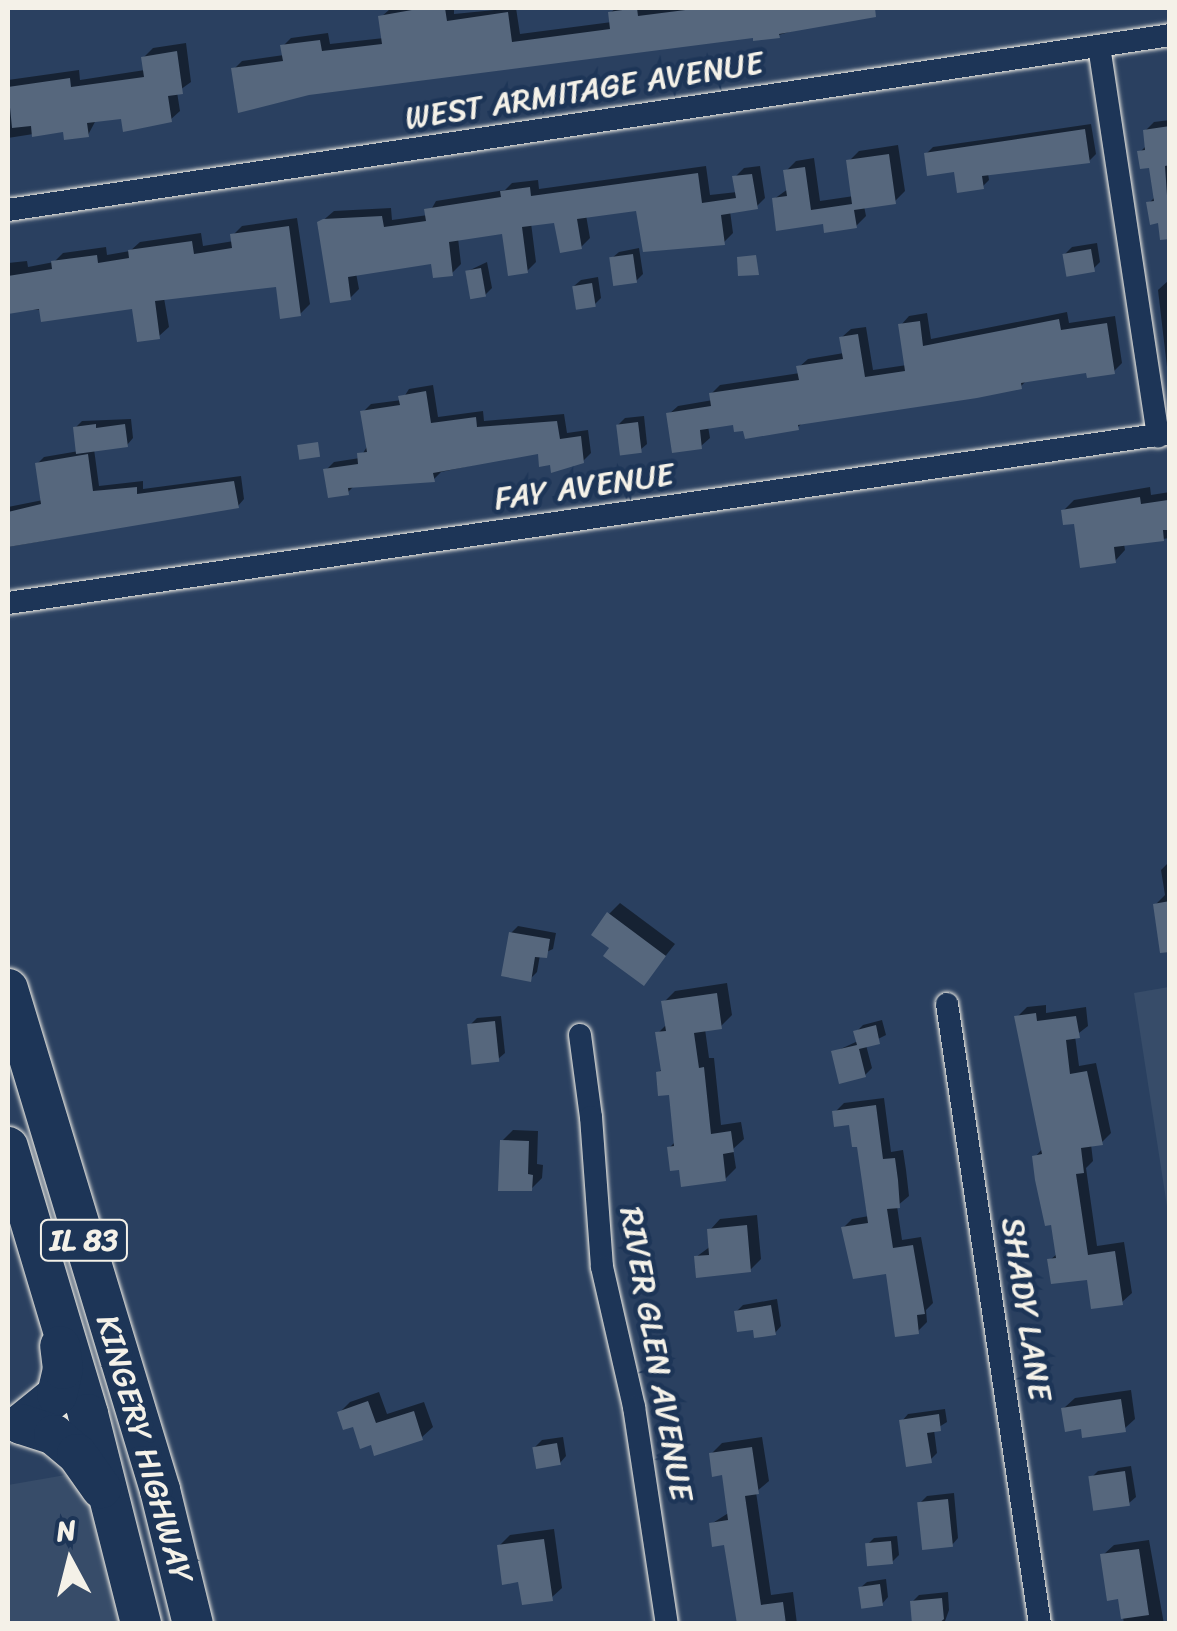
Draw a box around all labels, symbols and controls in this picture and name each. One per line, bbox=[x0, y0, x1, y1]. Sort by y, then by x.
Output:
street label: WEST ARMITAGE AVENUE bbox=[402, 44, 766, 138]
street label: FAY AVENUE bbox=[492, 455, 676, 519]
street label: RIVER GLEN AVENUE bbox=[611, 1204, 701, 1504]
road number: IL 83 bbox=[39, 1215, 129, 1265]
street label: SHADY LANE bbox=[993, 1215, 1059, 1403]
street label: KINGERY HIGHWAY bbox=[87, 1311, 201, 1587]
text: N bbox=[54, 1505, 79, 1556]
north arrow bbox=[20, 1511, 120, 1611]

